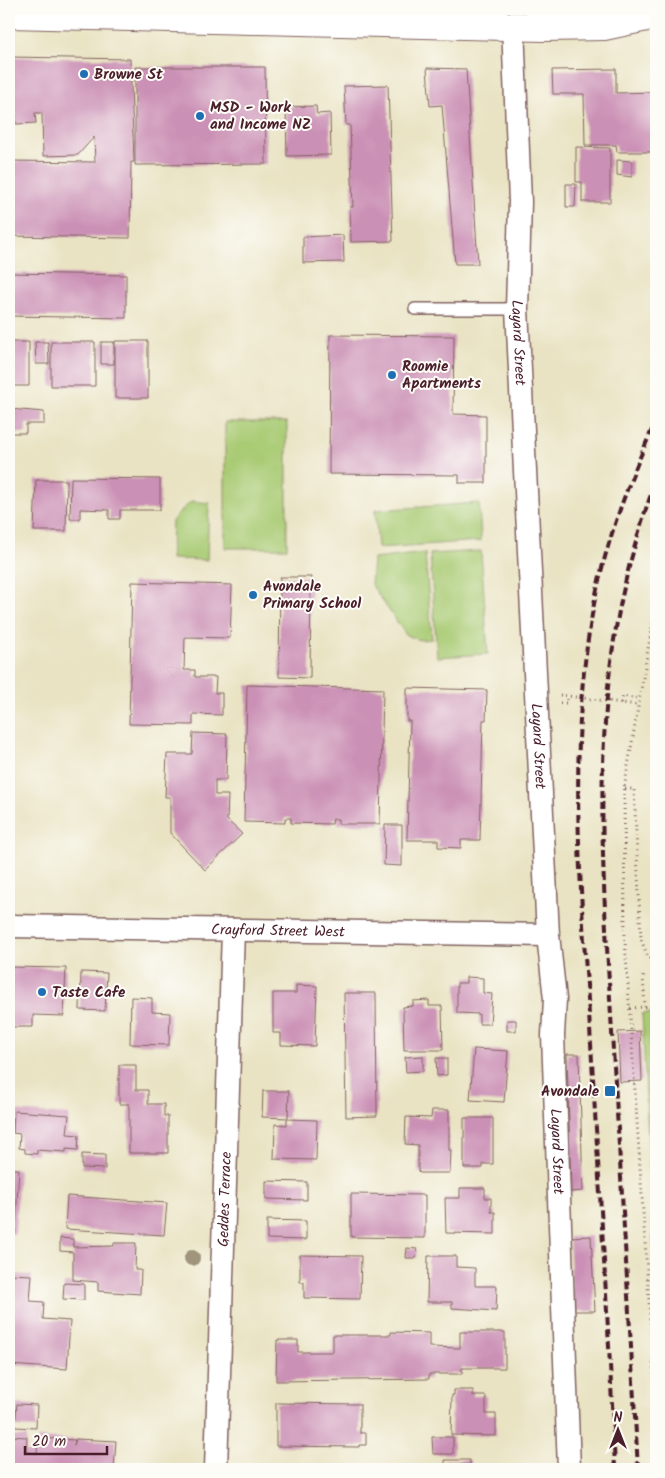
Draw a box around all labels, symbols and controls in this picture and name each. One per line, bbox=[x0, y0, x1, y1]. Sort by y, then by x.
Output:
place label: Browne St bbox=[94, 63, 163, 87]
marker: Browne St bbox=[78, 68, 90, 80]
place label: MSD - Work and Income NZ bbox=[210, 96, 311, 137]
marker: MSD - Work and Income NZ bbox=[194, 110, 206, 122]
street label: Layard Street bbox=[504, 299, 532, 387]
place label: Roomie Apartments bbox=[402, 355, 481, 396]
marker: Roomie Apartments bbox=[386, 369, 398, 381]
place label: Avondale Primary School bbox=[263, 575, 361, 616]
marker: Avondale Primary School bbox=[247, 589, 259, 601]
street label: Layard Street bbox=[524, 703, 552, 790]
street label: Crayford Street West bbox=[211, 918, 345, 945]
place label: Taste Cafe bbox=[52, 981, 126, 1005]
marker: Taste Cafe bbox=[36, 986, 48, 998]
place label: Avondale bbox=[541, 1080, 600, 1104]
marker: Avondale bbox=[603, 1084, 617, 1098]
street label: Layard Street bbox=[543, 1108, 570, 1195]
street label: Geddes Terrace bbox=[212, 1151, 239, 1247]
north arrow bbox=[592, 1406, 642, 1456]
text: N bbox=[614, 1407, 623, 1429]
scale bar bbox=[25, 1423, 108, 1455]
text: 20 m bbox=[32, 1430, 66, 1454]

